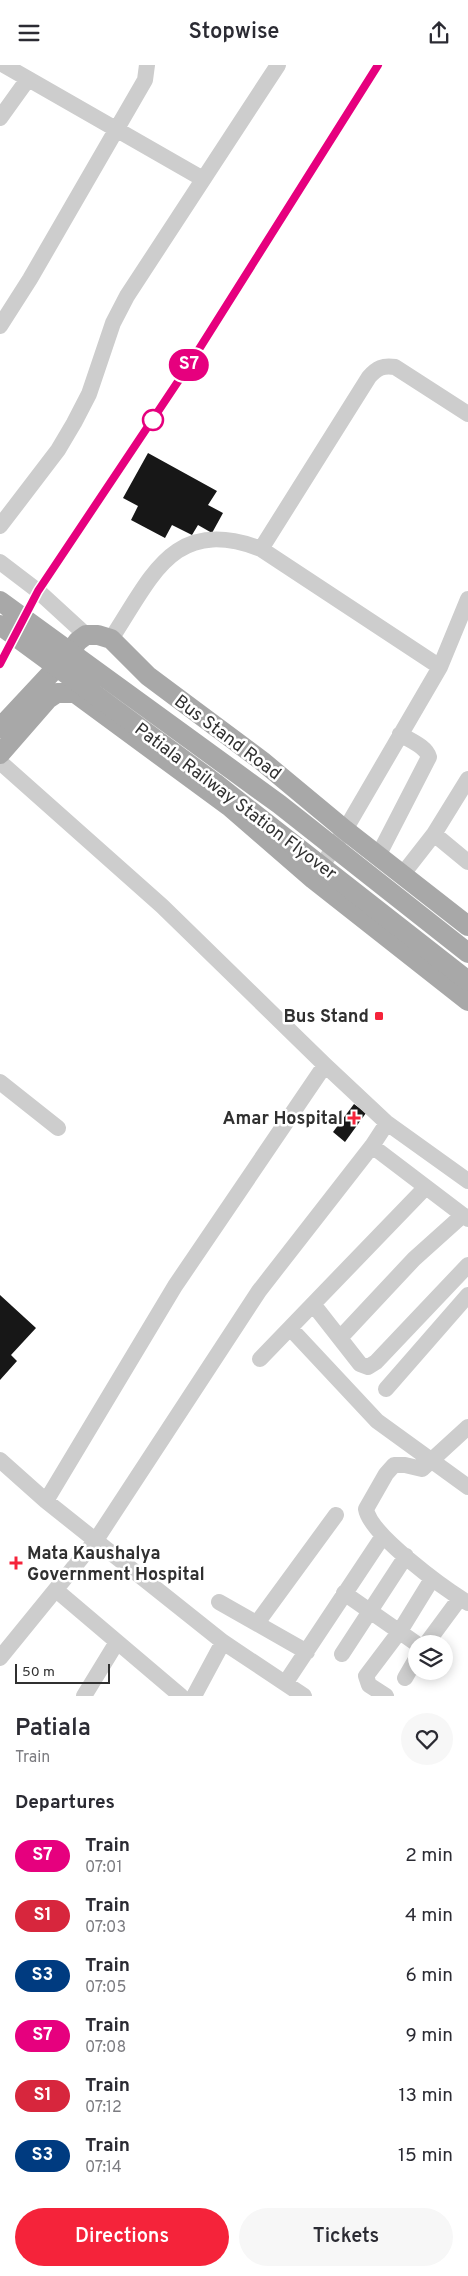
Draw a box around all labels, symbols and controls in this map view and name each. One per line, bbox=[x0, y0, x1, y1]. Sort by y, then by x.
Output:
icon: menu bbox=[15, 19, 43, 47]
text: Stopwise bbox=[189, 19, 279, 46]
icon: share bbox=[425, 19, 453, 47]
line badge: S7 bbox=[166, 349, 212, 381]
text: S7 bbox=[179, 353, 199, 376]
unlabelled marker bbox=[142, 409, 164, 431]
street label: Bus Stand Road bbox=[169, 691, 285, 786]
street label: Patiala Railway Station Flyover bbox=[129, 719, 341, 886]
place label: Bus Stand bbox=[283, 1006, 369, 1029]
marker: Bus Stand bbox=[373, 1010, 385, 1022]
place label: Amar Hospital bbox=[223, 1108, 343, 1131]
marker: Amar Hospital bbox=[347, 1111, 361, 1125]
place label: Mata Kaushalya Government Hospital bbox=[27, 1543, 205, 1587]
marker: Mata Kaushalya Government Hospital bbox=[9, 1556, 23, 1570]
map controls bbox=[408, 1635, 453, 1680]
button: layers bbox=[408, 1635, 453, 1680]
scale bar bbox=[15, 1661, 110, 1684]
text: 50 m bbox=[22, 1664, 55, 1681]
button: heart bbox=[401, 1713, 453, 1765]
text: Patiala bbox=[15, 1714, 91, 1744]
text: Train bbox=[15, 1748, 50, 1768]
text: Departures bbox=[15, 1791, 115, 1815]
text: Train bbox=[85, 1834, 130, 1858]
text: S7 bbox=[32, 1844, 53, 1867]
text: 2 min bbox=[405, 1844, 453, 1868]
text: 07:01 bbox=[85, 1858, 122, 1878]
text: Train bbox=[85, 1894, 130, 1918]
text: S1 bbox=[33, 1904, 52, 1927]
text: 4 min bbox=[405, 1904, 453, 1928]
text: 07:03 bbox=[85, 1918, 126, 1938]
text: Train bbox=[85, 1954, 130, 1978]
text: S3 bbox=[32, 1964, 53, 1987]
text: 6 min bbox=[406, 1964, 453, 1988]
text: 07:05 bbox=[85, 1978, 126, 1998]
text: Train bbox=[85, 2014, 130, 2038]
text: S7 bbox=[32, 2024, 53, 2047]
text: 9 min bbox=[406, 2024, 453, 2048]
text: 07:08 bbox=[85, 2038, 126, 2058]
text: Train bbox=[85, 2074, 130, 2098]
text: S1 bbox=[33, 2084, 52, 2107]
text: 13 min bbox=[398, 2084, 453, 2108]
text: 07:12 bbox=[85, 2098, 122, 2118]
text: Train bbox=[85, 2134, 130, 2158]
text: S3 bbox=[32, 2144, 53, 2167]
text: 15 min bbox=[398, 2144, 453, 2168]
text: 07:14 bbox=[85, 2158, 122, 2178]
button: Directions bbox=[15, 2208, 229, 2266]
button: Tickets bbox=[239, 2208, 453, 2266]

